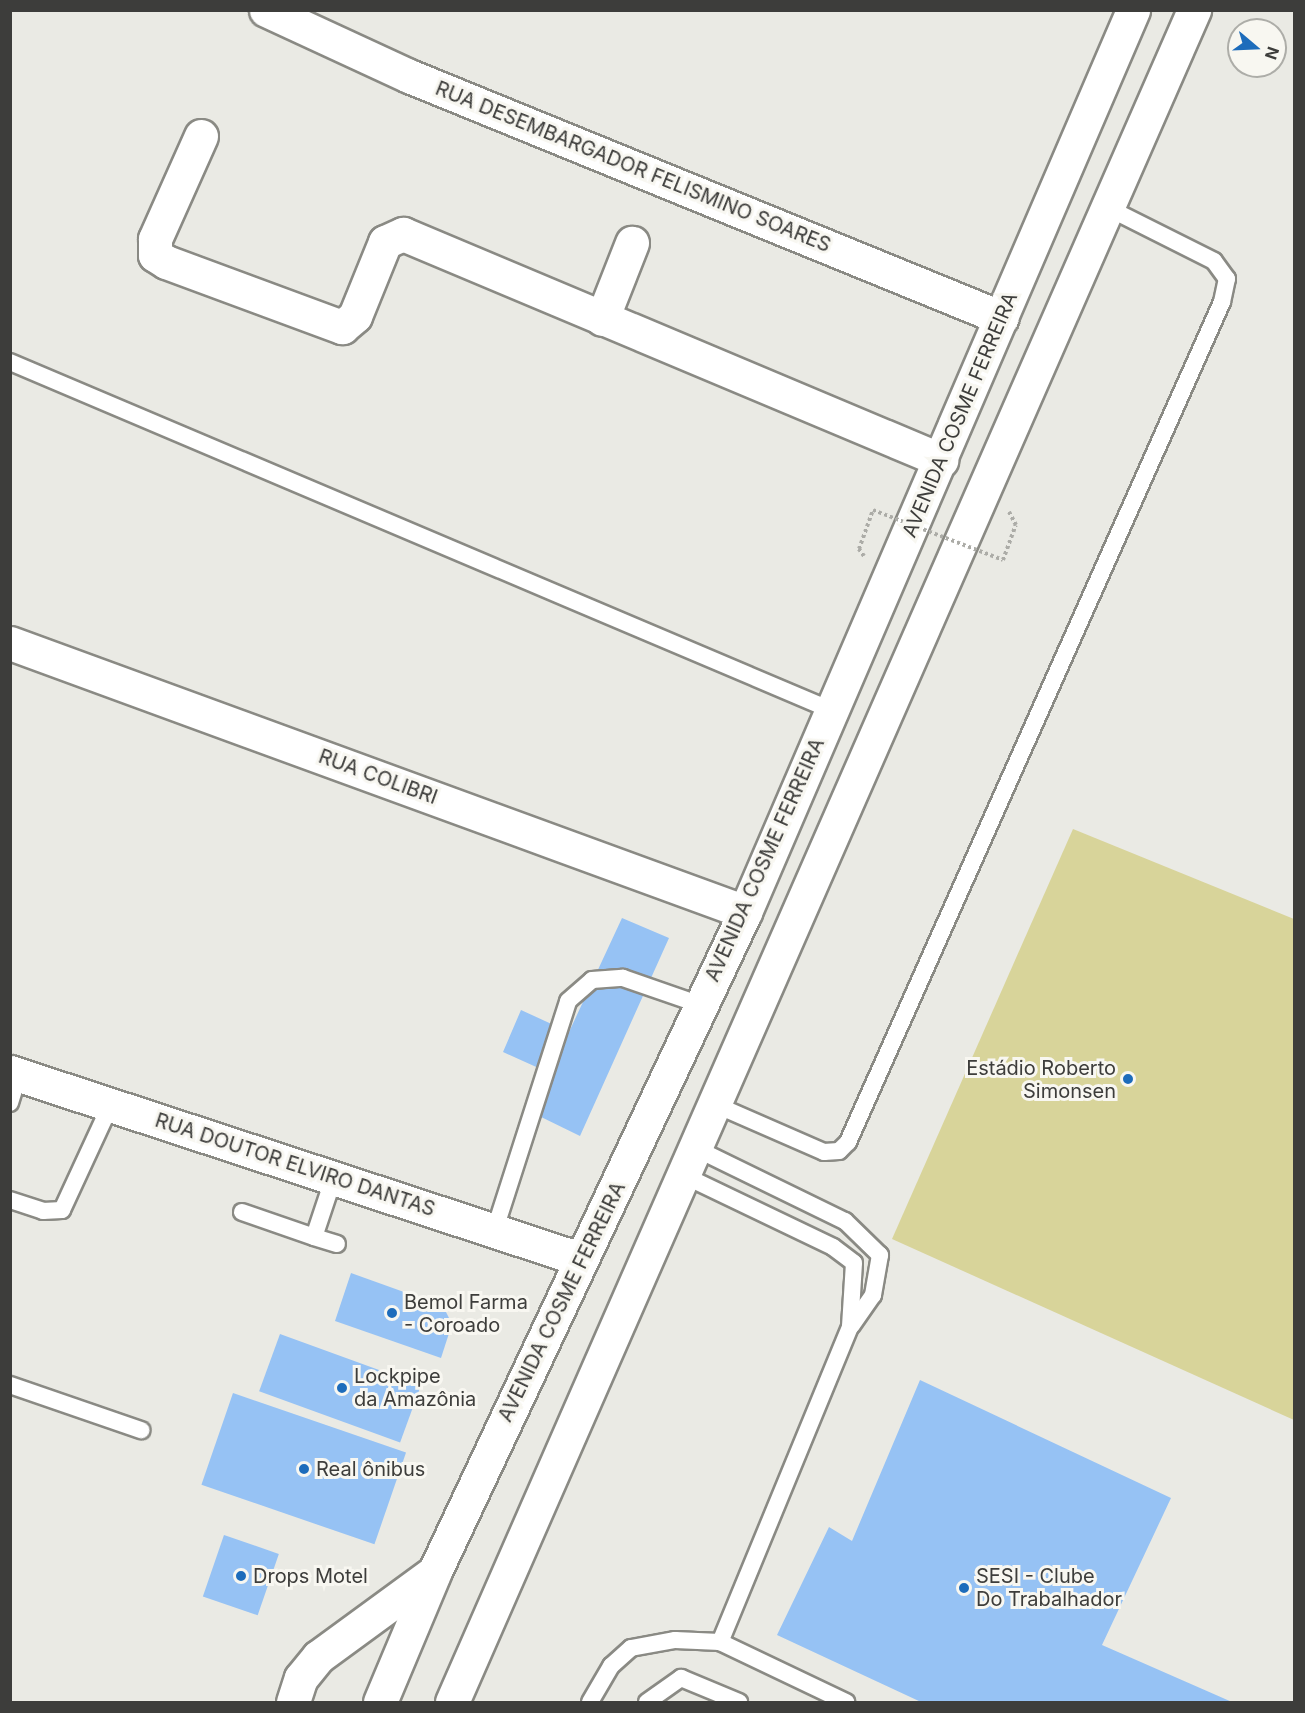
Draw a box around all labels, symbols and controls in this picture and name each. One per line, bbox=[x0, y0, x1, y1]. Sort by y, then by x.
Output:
north arrow bbox=[1227, 18, 1287, 78]
text: N bbox=[1261, 44, 1284, 62]
street label: RUA DESEMBARGADOR FELISMINO SOARES bbox=[432, 76, 834, 258]
street label: AVENIDA COSME FERREIRA bbox=[897, 289, 1023, 541]
street label: AVENIDA COSME FERREIRA bbox=[700, 735, 830, 985]
street label: RUA COLIBRI bbox=[315, 744, 441, 810]
place label: Estádio Roberto Simonsen bbox=[966, 1056, 1116, 1103]
marker: Estádio Roberto Simonsen bbox=[1121, 1072, 1135, 1086]
street label: RUA DOUTOR ELVIRO DANTAS bbox=[152, 1108, 438, 1222]
street label: AVENIDA COSME FERREIRA bbox=[493, 1178, 631, 1426]
place label: Bemol Farma - Coroado bbox=[404, 1290, 528, 1337]
marker: Bemol Farma - Coroado bbox=[385, 1306, 399, 1320]
place label: Lockpipe da Amazônia bbox=[354, 1364, 476, 1411]
marker: Lockpipe da Amazônia bbox=[335, 1381, 349, 1395]
place label: Real ônibus bbox=[316, 1457, 425, 1481]
marker: Real ônibus bbox=[297, 1462, 311, 1476]
place label: Drops Motel bbox=[253, 1564, 368, 1588]
place label: SESI - Clube Do Trabalhador bbox=[976, 1564, 1122, 1611]
marker: Drops Motel bbox=[234, 1569, 248, 1583]
marker: SESI - Clube Do Trabalhador bbox=[957, 1581, 971, 1595]

